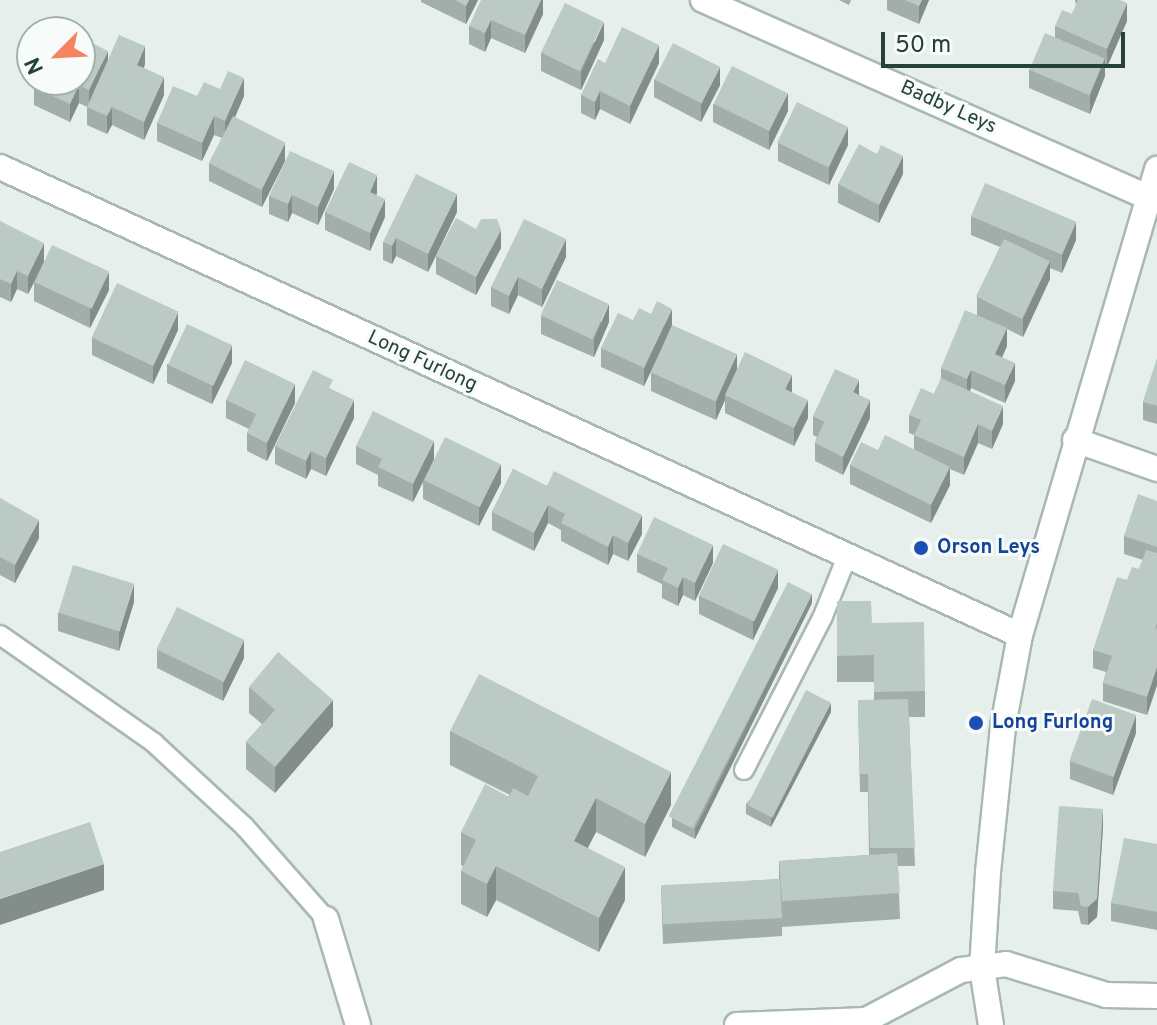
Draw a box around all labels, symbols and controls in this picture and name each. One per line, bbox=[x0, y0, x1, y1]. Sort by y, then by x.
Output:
north arrow bbox=[16, 16, 96, 96]
scale bar bbox=[885, 16, 1129, 66]
text: 50 m bbox=[895, 31, 951, 61]
text: N bbox=[20, 52, 51, 78]
street label: Badby Leys bbox=[896, 76, 1000, 140]
street label: Long Furlong bbox=[363, 326, 481, 398]
place label: Orson Leys bbox=[937, 536, 1040, 560]
marker: Orson Leys bbox=[912, 539, 930, 557]
place label: Long Furlong bbox=[992, 711, 1113, 735]
marker: Long Furlong bbox=[967, 714, 985, 732]

